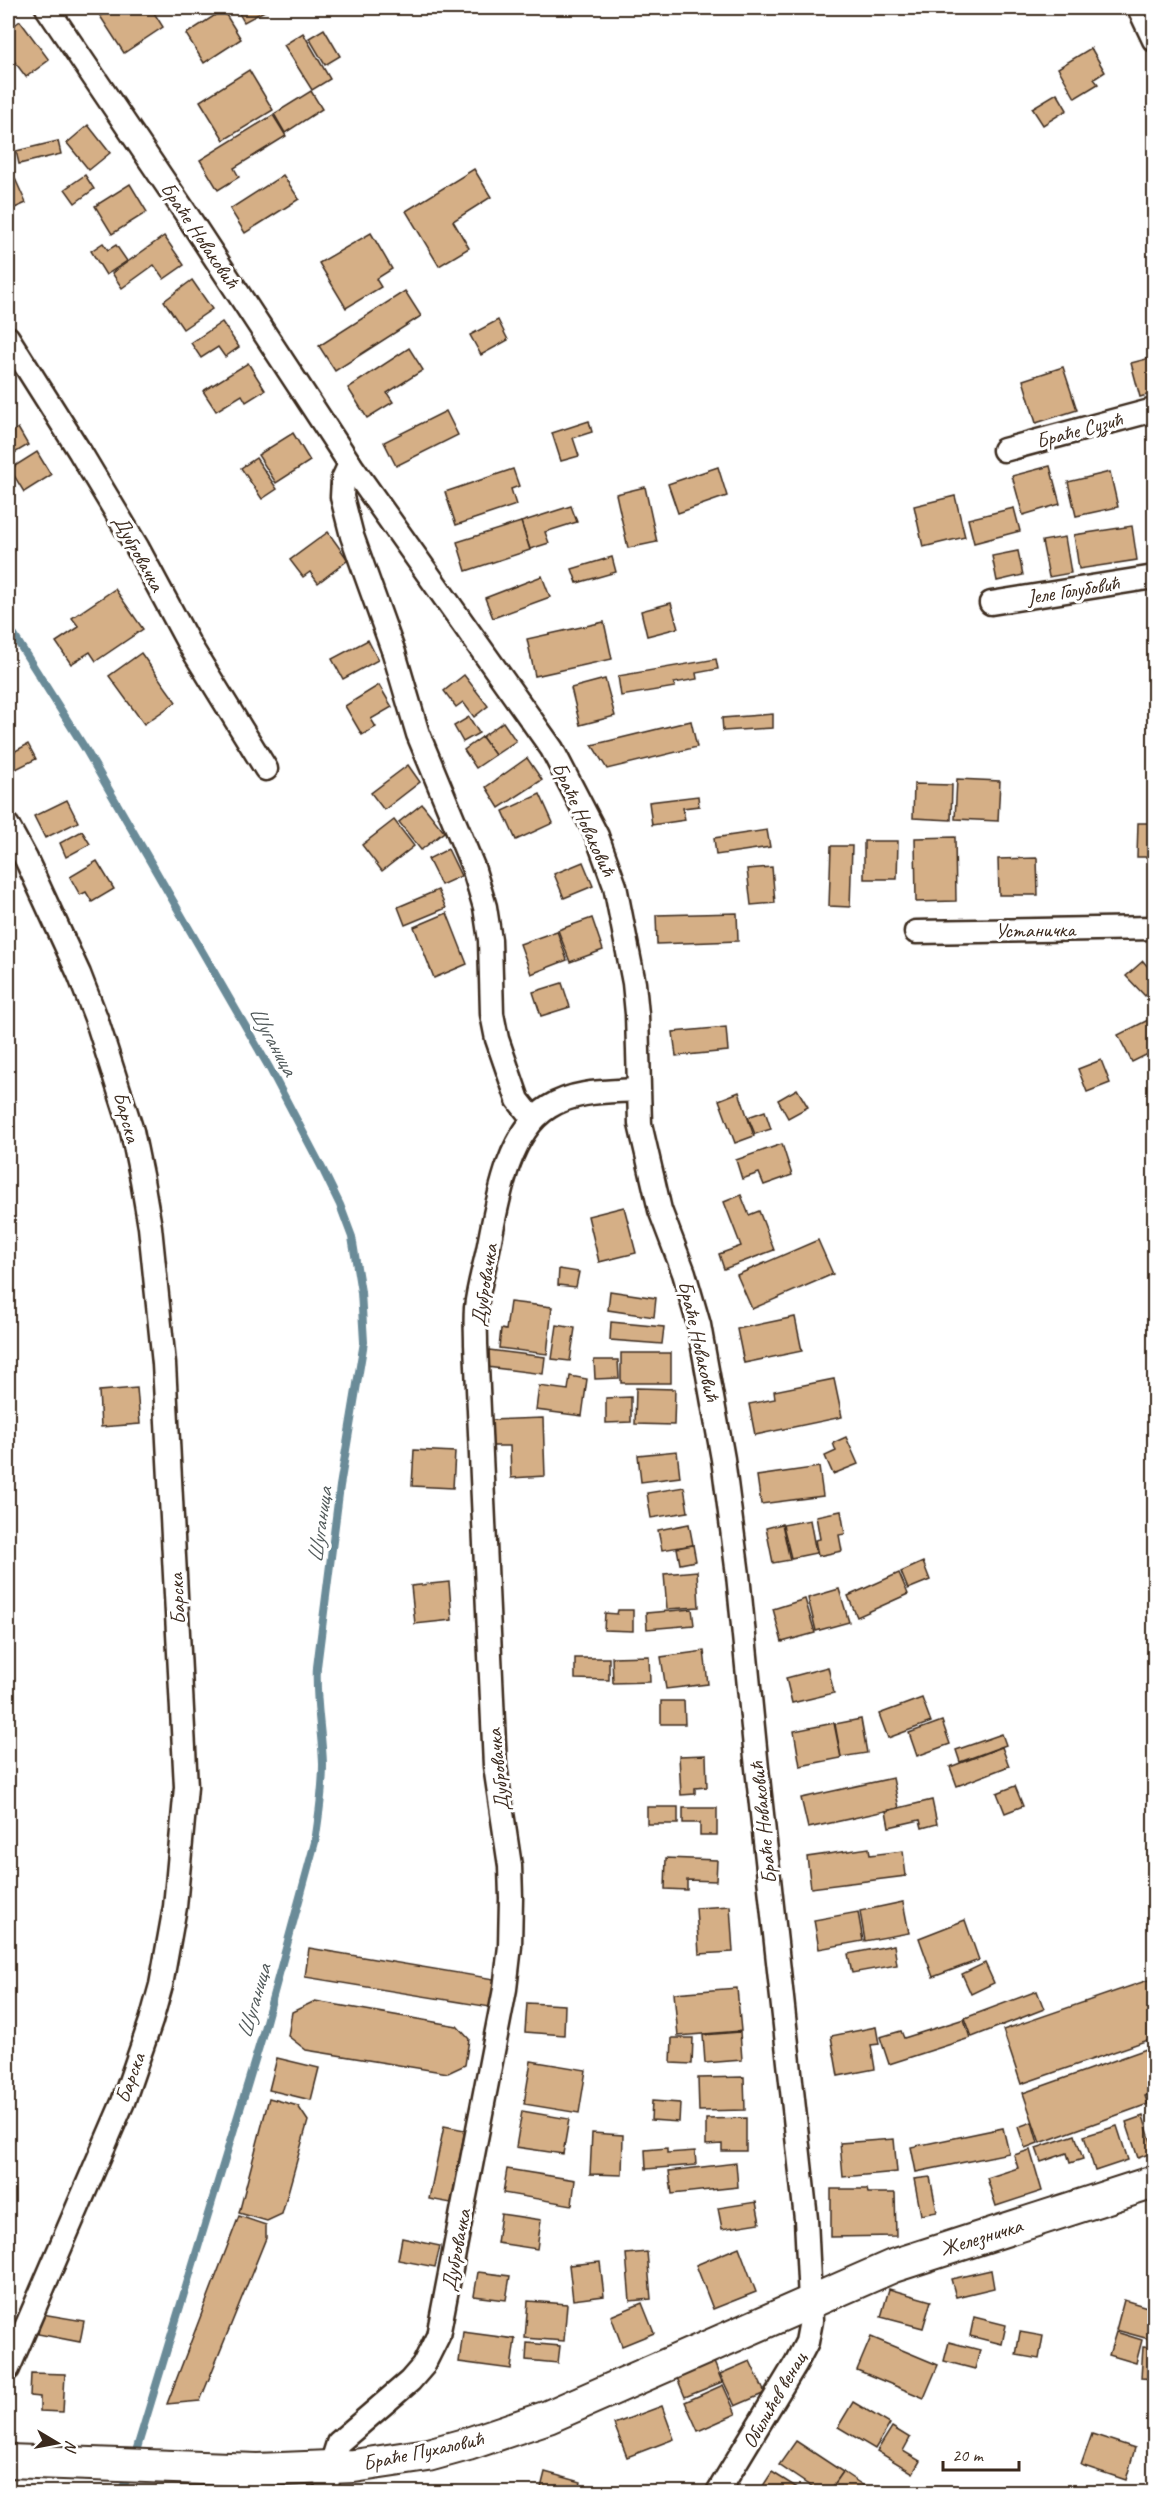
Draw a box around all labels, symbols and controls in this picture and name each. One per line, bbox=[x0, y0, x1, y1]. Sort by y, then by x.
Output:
street label: Браће Новаковић bbox=[155, 177, 246, 294]
street label: Браће Сузић bbox=[1033, 406, 1126, 455]
street label: Дубровачка bbox=[108, 510, 171, 597]
street label: Јеле Голубовић bbox=[1024, 570, 1122, 610]
street label: Браће Новаковић bbox=[546, 758, 622, 881]
street label: Устаничка bbox=[995, 916, 1078, 944]
water label: Шуганица bbox=[243, 1001, 305, 1082]
street label: Барска bbox=[108, 1089, 147, 1147]
street label: Дубровачка bbox=[465, 1240, 504, 1328]
street label: Браће Новаковић bbox=[673, 1278, 726, 1405]
water label: Шуганица bbox=[301, 1484, 339, 1564]
street label: Барска bbox=[163, 1571, 191, 1625]
street label: Дубровачка bbox=[481, 1726, 515, 1813]
street label: Браће Новаковић bbox=[744, 1760, 782, 1885]
water label: Шуганица bbox=[230, 1959, 278, 2041]
street label: Барска bbox=[109, 2048, 152, 2107]
street label: Дубровачка bbox=[435, 2205, 477, 2293]
street label: Железничка bbox=[937, 2212, 1027, 2262]
street label: Обилићев венац bbox=[736, 2346, 813, 2453]
north arrow bbox=[27, 2413, 87, 2473]
street label: Браће Пухаловић bbox=[360, 2425, 487, 2476]
scale bar bbox=[943, 2434, 1020, 2472]
text: N bbox=[60, 2439, 81, 2455]
text: 20 m bbox=[952, 2444, 985, 2466]

